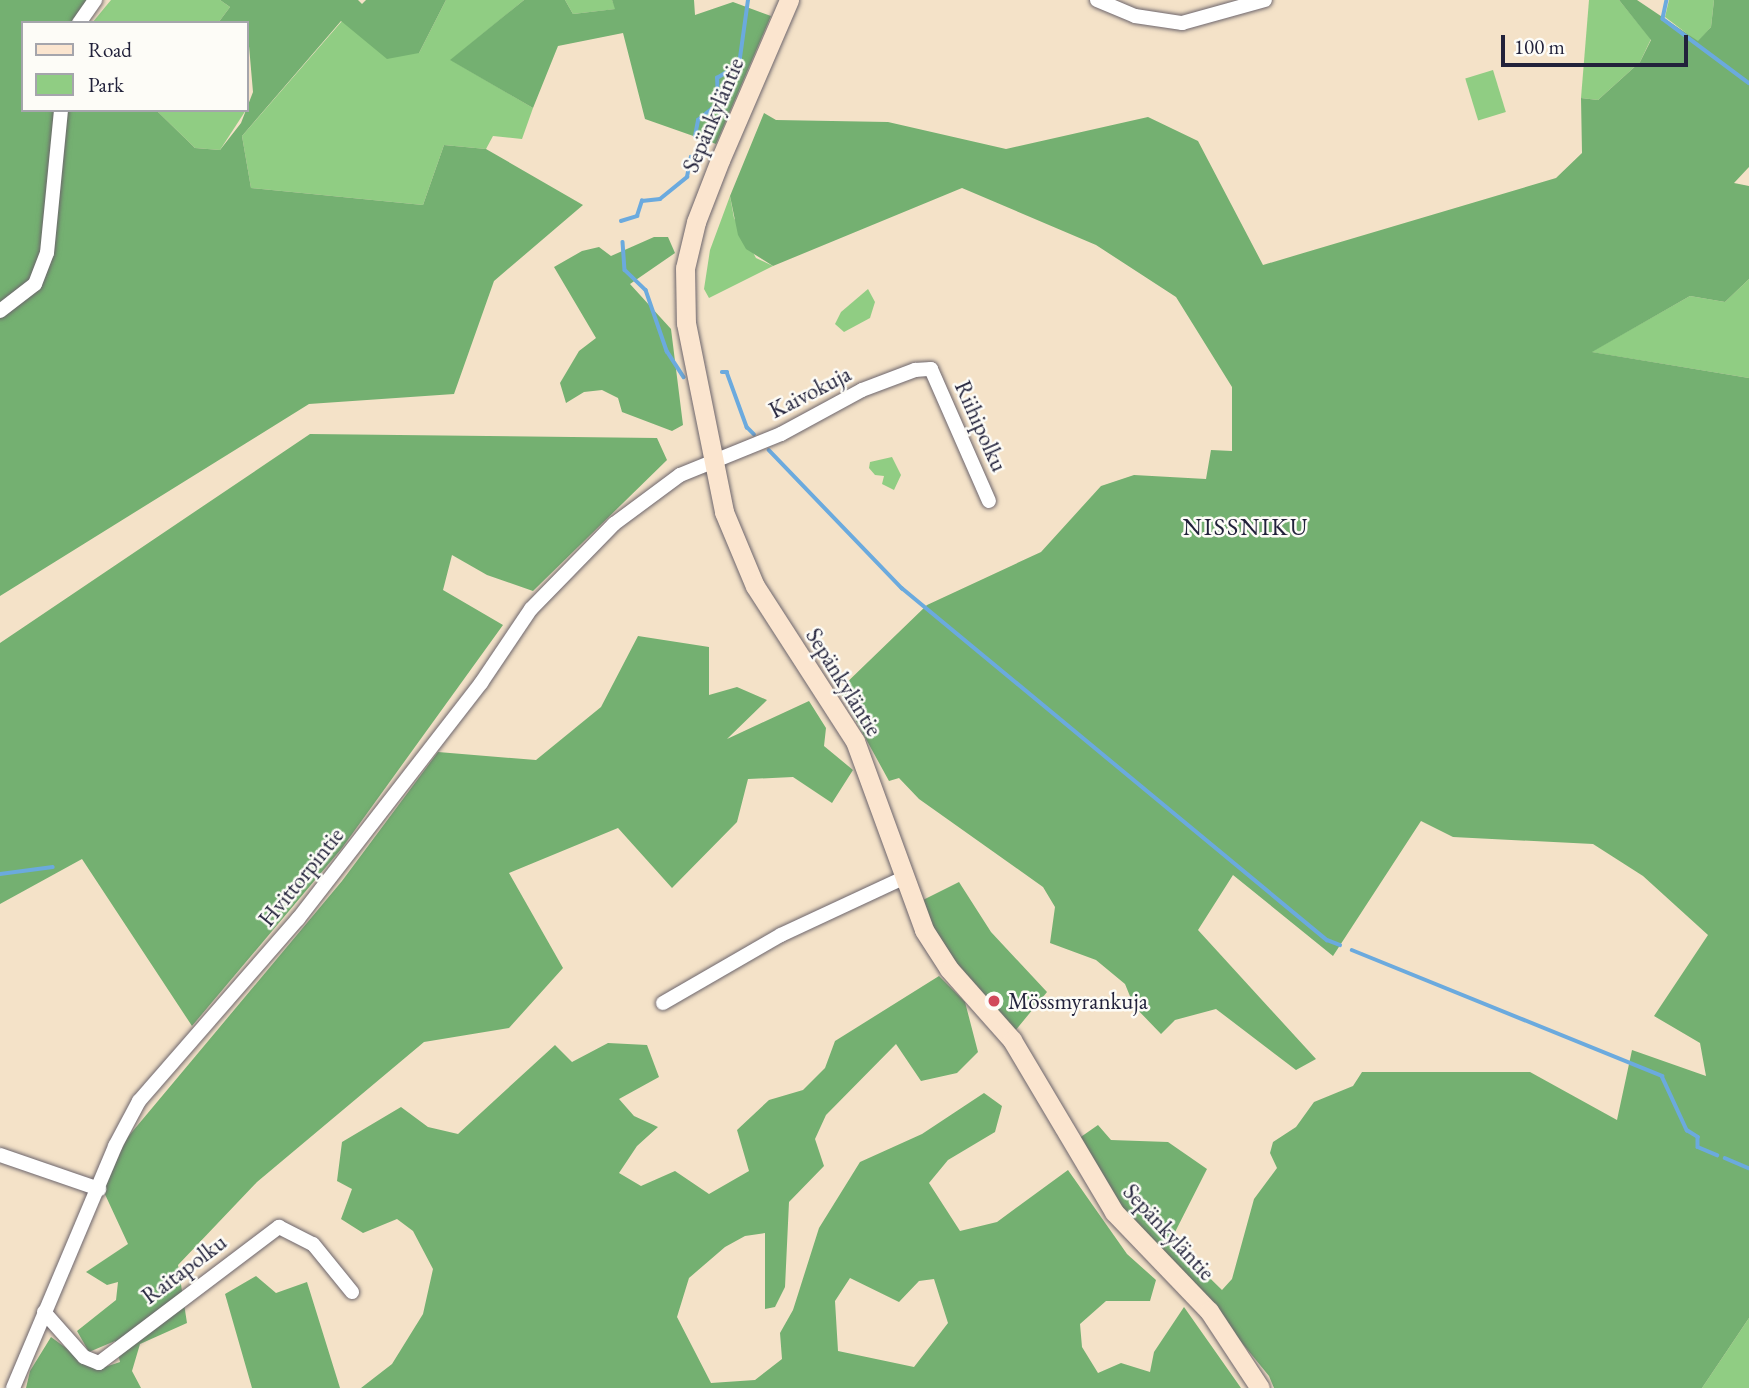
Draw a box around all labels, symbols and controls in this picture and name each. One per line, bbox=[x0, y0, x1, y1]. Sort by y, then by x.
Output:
legend bbox=[21, 21, 248, 112]
scale bar bbox=[1504, 21, 1691, 65]
text: 100 m bbox=[1514, 33, 1565, 60]
text: Road bbox=[88, 36, 132, 63]
street label: Sepänkyläntie bbox=[676, 53, 750, 177]
text: Park bbox=[88, 71, 124, 98]
street label: Kaivokuja bbox=[764, 360, 856, 424]
street label: Riihipolku bbox=[949, 376, 1013, 476]
district label: NISSNIKU bbox=[1184, 513, 1308, 541]
street label: Sepänkyläntie bbox=[800, 623, 888, 741]
street label: Hvittorpintie bbox=[253, 822, 349, 932]
place label: Mössmyrankuja bbox=[1008, 987, 1148, 1015]
marker: Mössmyrankuja bbox=[986, 993, 1002, 1009]
street label: Sepänkyläntie bbox=[1117, 1178, 1221, 1286]
street label: Raitapolku bbox=[136, 1228, 232, 1310]

